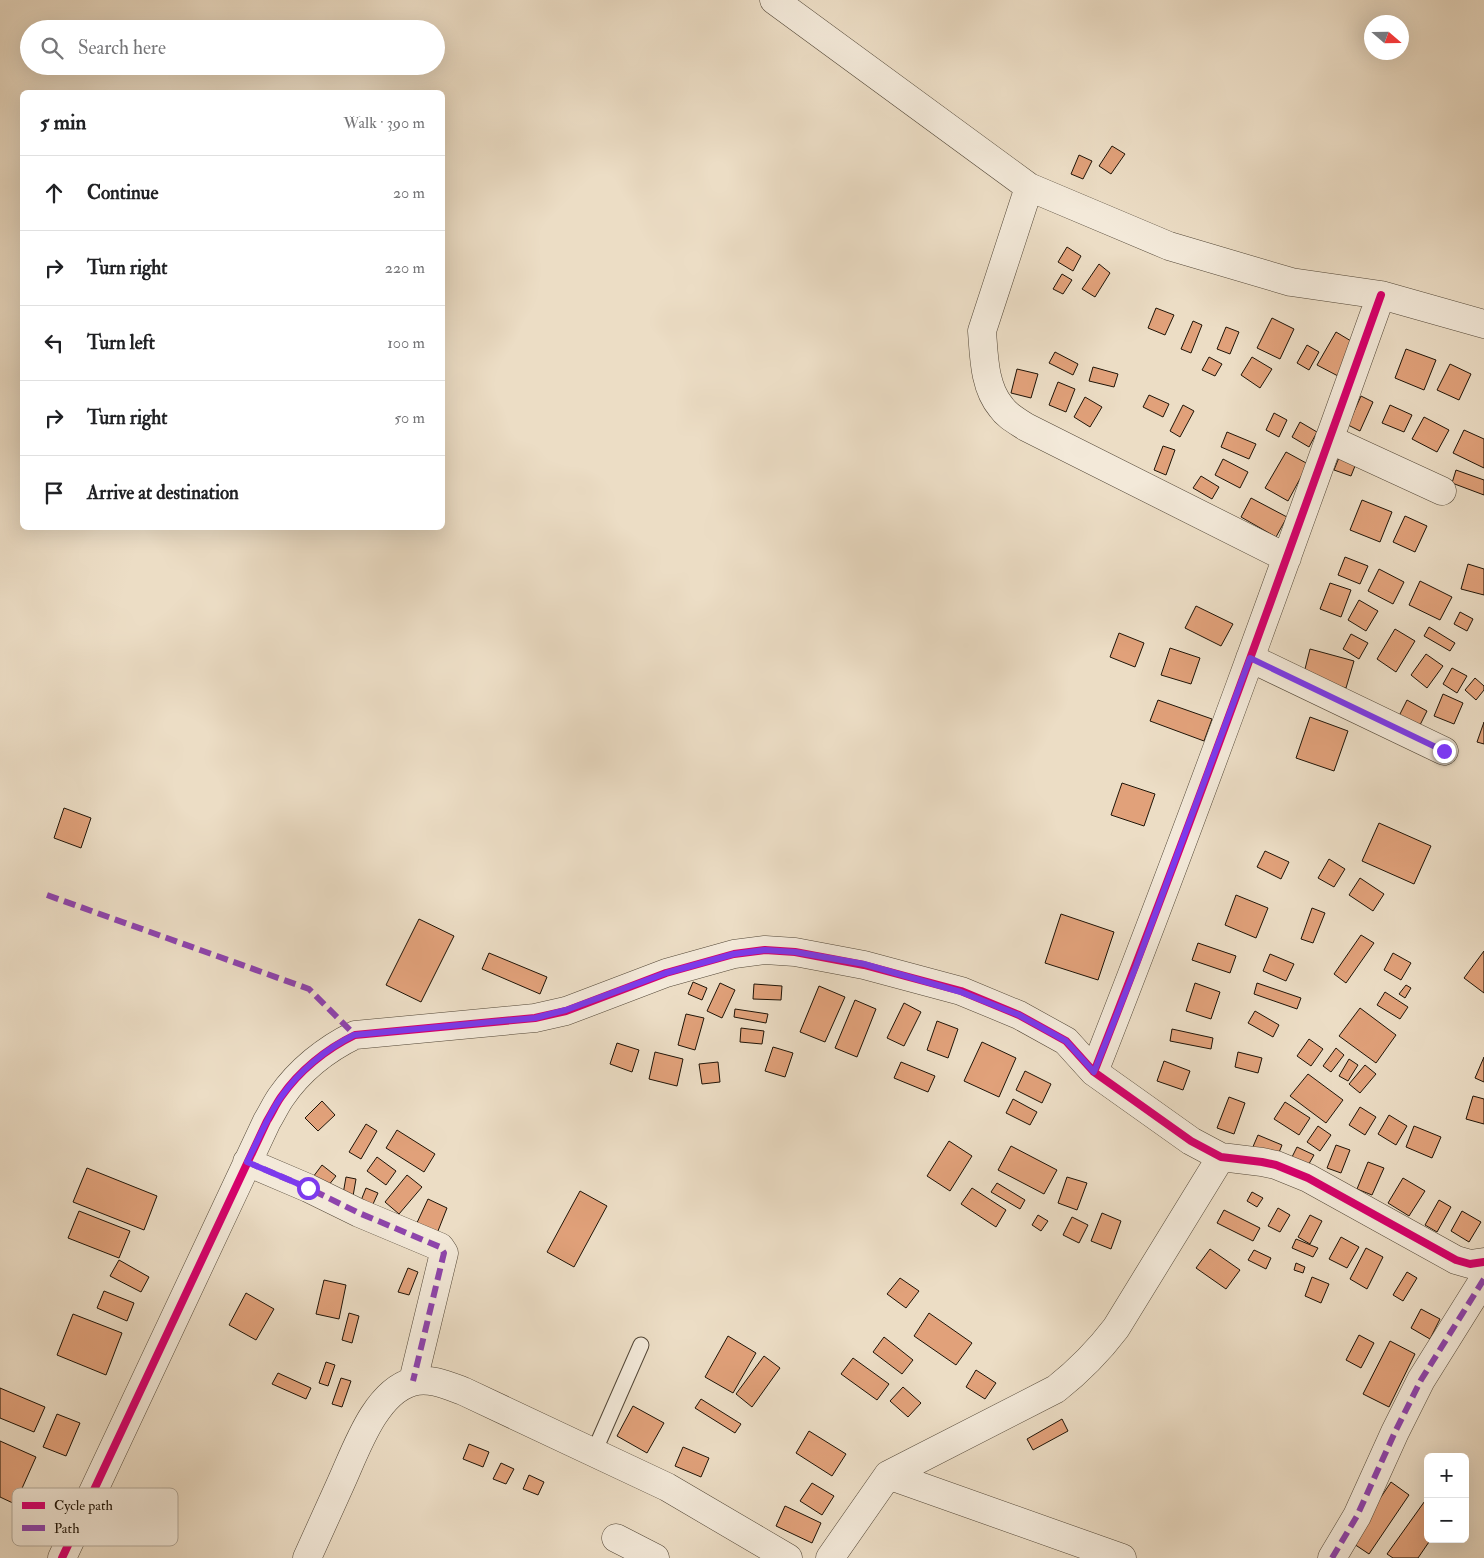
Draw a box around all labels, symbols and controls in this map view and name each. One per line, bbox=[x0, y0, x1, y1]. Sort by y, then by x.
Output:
north arrow bbox=[1364, 15, 1409, 60]
search box bbox=[20, 20, 445, 75]
icon: search bbox=[38, 34, 66, 62]
text: Search here bbox=[78, 36, 166, 60]
text: 5 min bbox=[40, 109, 86, 136]
text: Walk · 390 m bbox=[344, 113, 425, 133]
icon: ahead bbox=[40, 179, 68, 207]
text: Continue bbox=[87, 181, 158, 205]
text: 20 m bbox=[393, 183, 425, 203]
icon: right bbox=[40, 254, 68, 282]
text: Turn right bbox=[87, 256, 167, 280]
text: 220 m bbox=[385, 258, 425, 278]
icon: left bbox=[40, 329, 68, 357]
text: Turn left bbox=[87, 331, 155, 355]
text: 100 m bbox=[387, 333, 425, 353]
icon: right bbox=[40, 404, 68, 432]
text: Turn right bbox=[87, 406, 167, 430]
text: 50 m bbox=[394, 408, 425, 428]
icon: arrive bbox=[40, 479, 68, 507]
text: Arrive at destination bbox=[87, 481, 239, 505]
route end bbox=[1433, 740, 1456, 763]
route start bbox=[297, 1177, 320, 1200]
map controls bbox=[1424, 1453, 1469, 1543]
button: + bbox=[1424, 1453, 1469, 1498]
legend bbox=[12, 1488, 178, 1546]
text: Cycle path bbox=[54, 1497, 114, 1515]
button: − bbox=[1424, 1498, 1469, 1543]
text: Path bbox=[54, 1520, 80, 1537]

